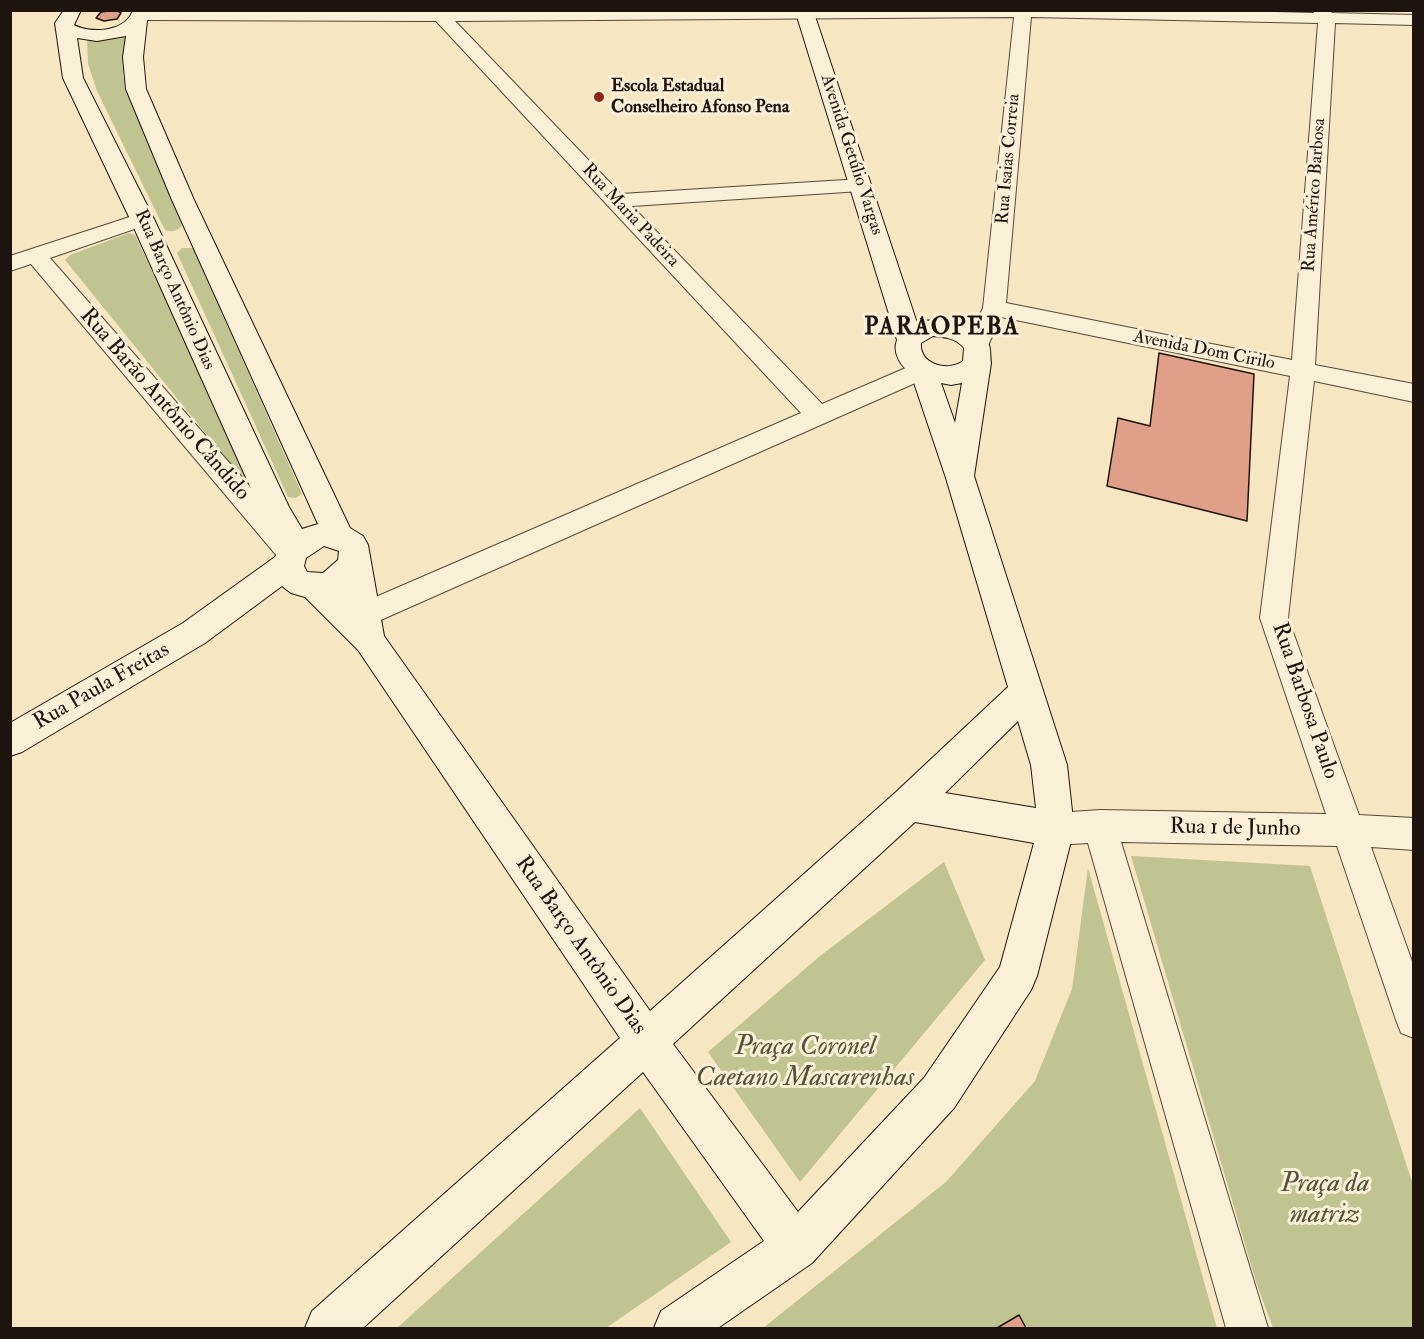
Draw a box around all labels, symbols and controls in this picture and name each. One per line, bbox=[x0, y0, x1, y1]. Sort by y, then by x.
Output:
street label: Avenida Getúlio Vargas bbox=[815, 72, 887, 238]
place label: Escola Estadual Conselheiro Afonso Pena bbox=[611, 76, 789, 118]
marker: Escola Estadual Conselheiro Afonso Pena bbox=[592, 90, 606, 104]
street label: Rua Isaias Correia bbox=[993, 93, 1025, 225]
street label: Rua Américo Barbosa bbox=[1299, 117, 1331, 273]
street label: Rua Maria Padeira bbox=[577, 160, 683, 272]
street label: Rua Barço Antônio Dias bbox=[129, 206, 219, 374]
street label: Rua Barão Antônio Cândido bbox=[73, 304, 255, 506]
district label: PARAOPEBA bbox=[864, 315, 1020, 343]
street label: Avenida Dom Cirilo bbox=[1131, 327, 1277, 375]
street label: Rua Barbosa Paulo bbox=[1265, 619, 1343, 783]
street label: Rua Paula Freitas bbox=[29, 637, 175, 737]
street label: Rua 1 de Junho bbox=[1169, 815, 1301, 843]
street label: Rua Barço Antônio Dias bbox=[508, 852, 652, 1040]
park label: Praça Coronel Caetano Mascarenhas bbox=[696, 1032, 914, 1095]
park label: Praça da matriz bbox=[1281, 1169, 1369, 1232]

